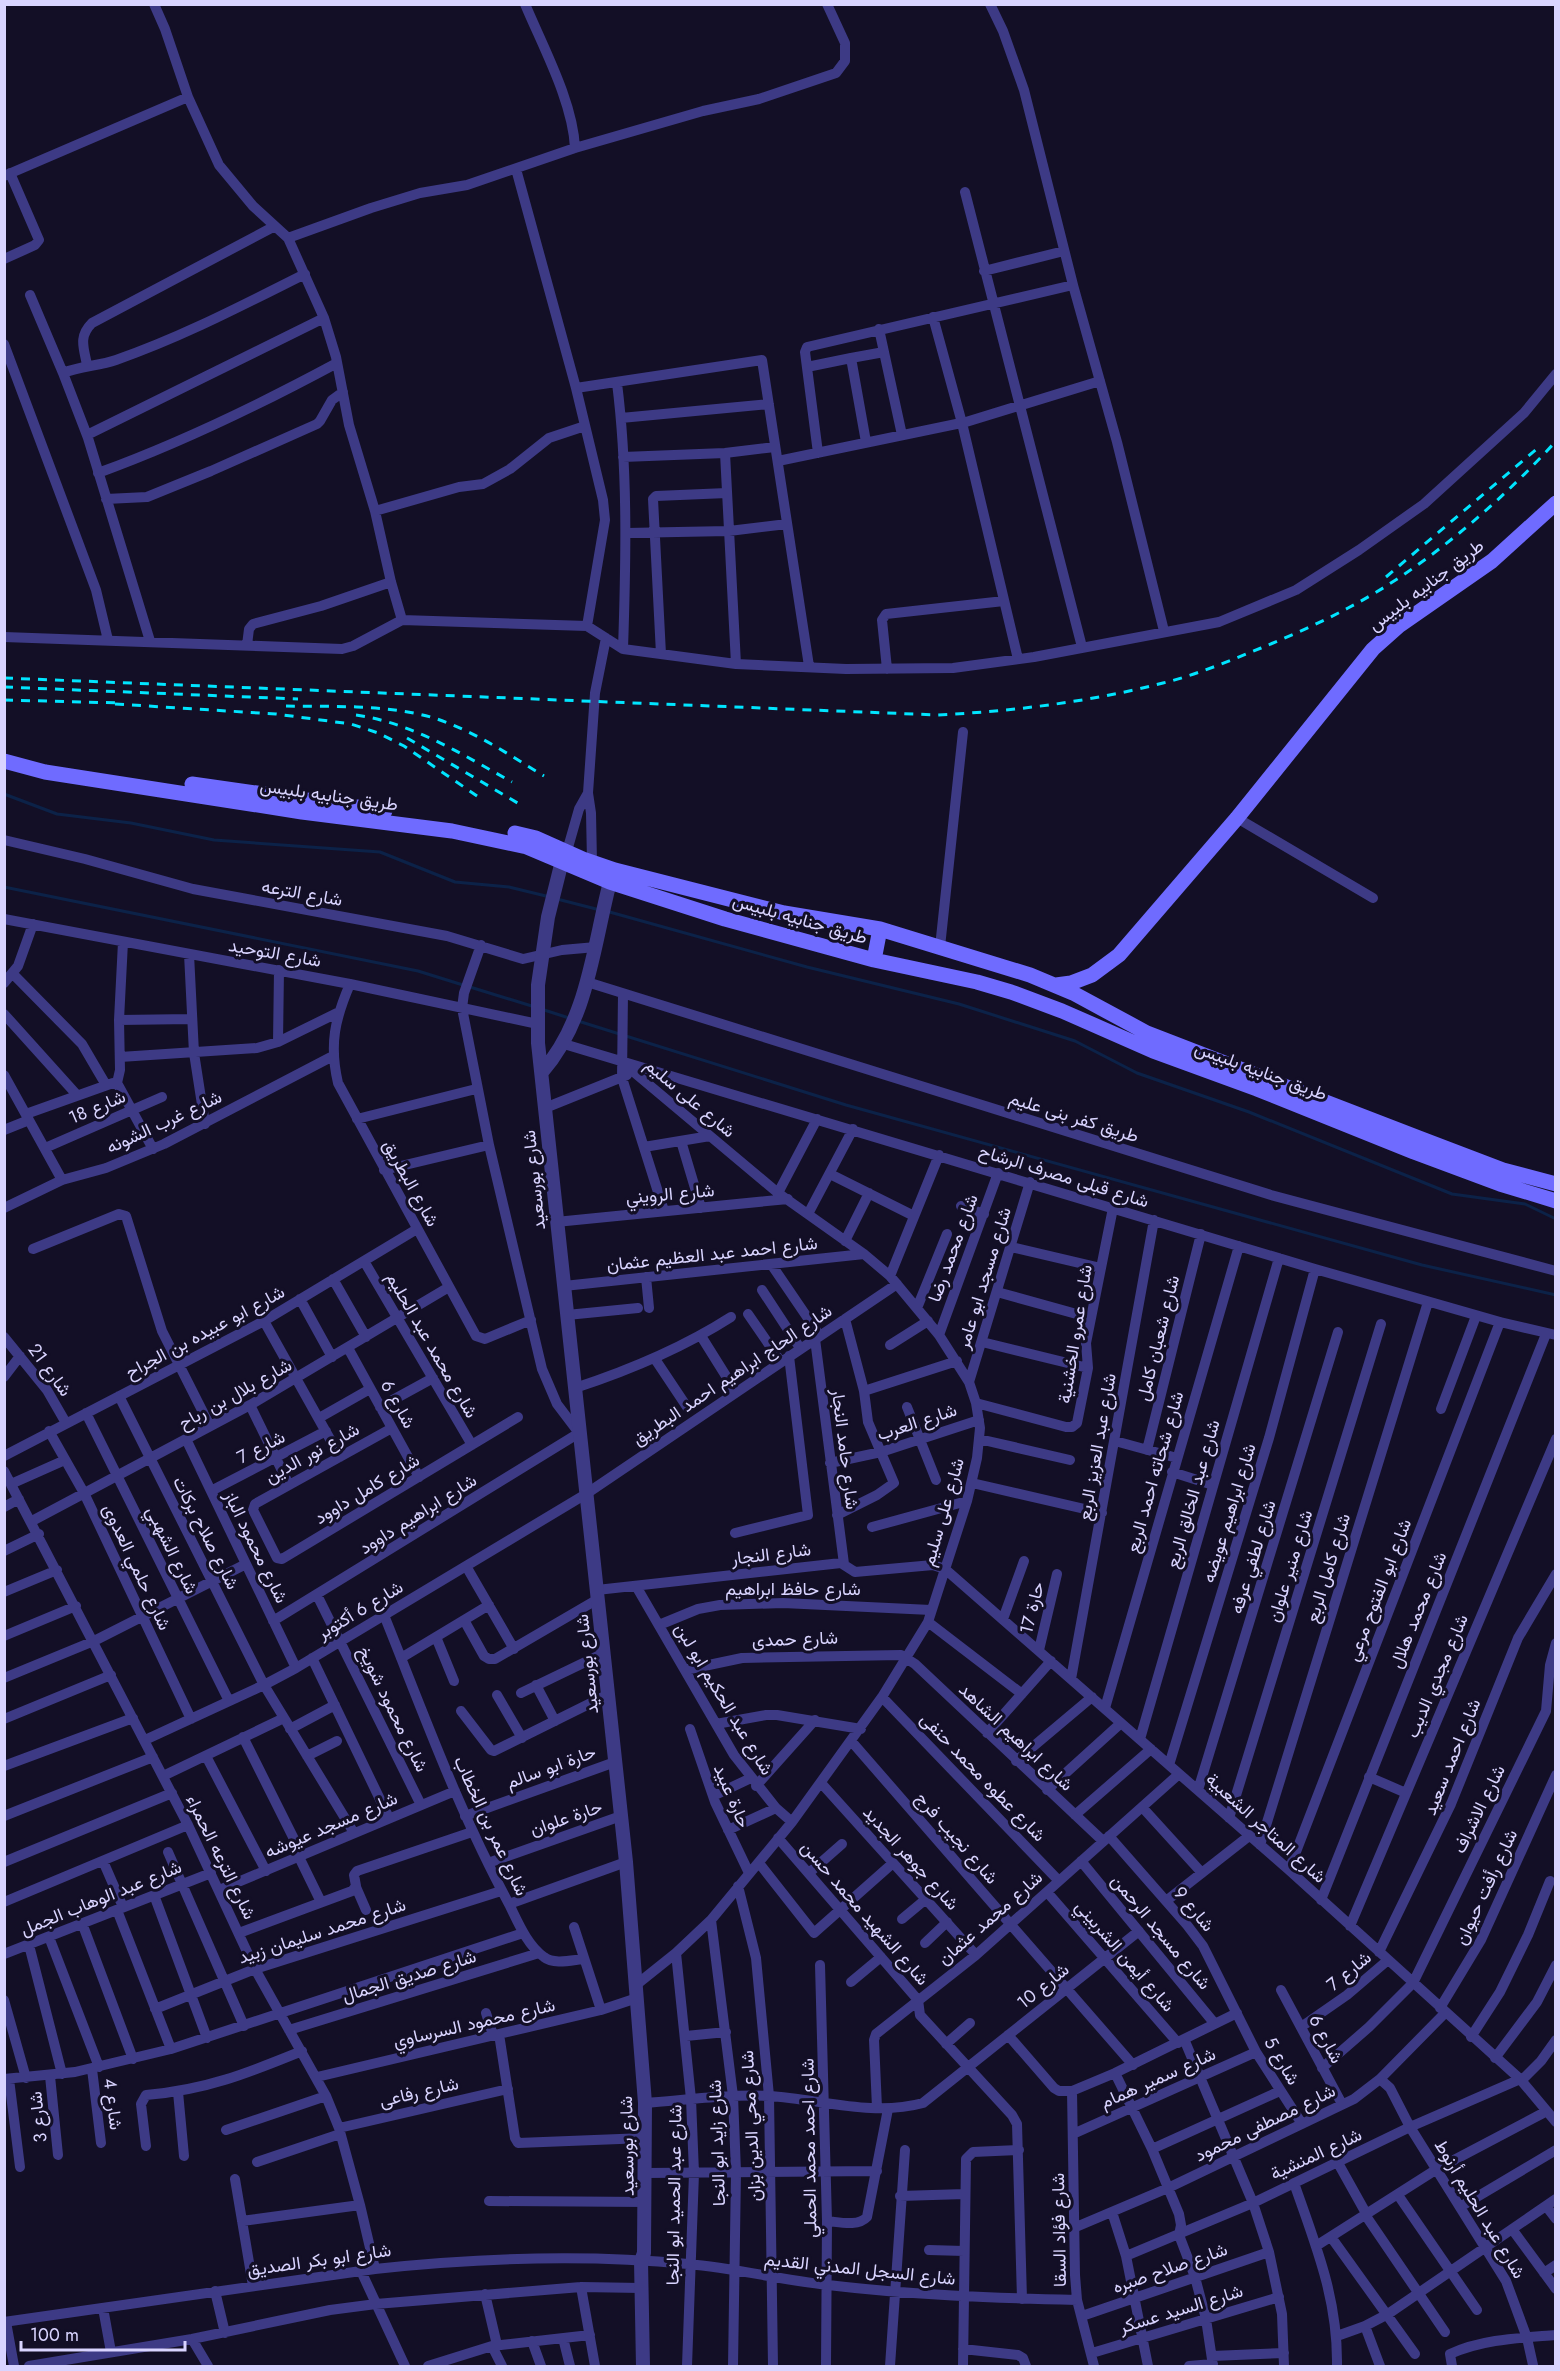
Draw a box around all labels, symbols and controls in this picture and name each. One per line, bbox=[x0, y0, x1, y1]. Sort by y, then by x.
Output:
street label: طريق جنابيه بلبيس bbox=[1363, 533, 1489, 637]
street label: طريق جنابيه بلبيس bbox=[258, 772, 400, 818]
street label: شارع الترعه bbox=[260, 873, 344, 913]
street label: طريق جنابيه بلبيس bbox=[730, 887, 870, 951]
street label: شارع التوحيد bbox=[227, 932, 323, 974]
street label: طريق جنابيه بلبيس bbox=[1191, 1035, 1331, 1107]
street label: شارع على سليم bbox=[639, 1052, 741, 1144]
street label: شارع 18 bbox=[65, 1083, 129, 1131]
street label: شارع غرب الشونه bbox=[102, 1084, 226, 1160]
street label: طريق كفر بنى عليم bbox=[1006, 1085, 1142, 1149]
street label: شارع بورسعيد bbox=[516, 1129, 552, 1231]
street label: شارع البطريق bbox=[376, 1135, 446, 1231]
street label: شارع قبلى مصرف الرشاح bbox=[976, 1138, 1152, 1214]
street label: شارع الرويني bbox=[625, 1177, 716, 1213]
street label: شارع محمد رضا bbox=[921, 1190, 985, 1306]
street label: شارع مسجد ابو عامر bbox=[950, 1204, 1018, 1353]
street label: شارع احمد عبد العظيم عثمان bbox=[605, 1230, 819, 1278]
street label: شارع عمرو الخشنية bbox=[1051, 1263, 1099, 1405]
street label: شارع محمد عبد الحليم bbox=[380, 1267, 484, 1423]
street label: شارع شعبان كامل bbox=[1130, 1272, 1186, 1404]
street label: شارع ابو عبيده بن الجراح bbox=[121, 1279, 289, 1385]
street label: شارع الحاج ابراهيم احمد البطريق bbox=[627, 1298, 837, 1452]
street label: شارع 21 bbox=[22, 1338, 78, 1402]
street label: شارع بلال بن رباح bbox=[174, 1352, 296, 1436]
street label: شارع عبد العزيز الربع bbox=[1071, 1371, 1123, 1523]
street label: شارع 6 bbox=[374, 1375, 422, 1433]
street label: شارع حامد النجار bbox=[825, 1386, 865, 1511]
street label: شارع شحاته احمد الربع bbox=[1119, 1388, 1191, 1556]
street label: شارع العرب bbox=[874, 1397, 960, 1447]
street label: شارع نور الدين bbox=[260, 1416, 364, 1490]
street label: شارع عبد الخالق الربع bbox=[1159, 1417, 1227, 1571]
street label: شارع 7 bbox=[232, 1424, 290, 1470]
street label: شارع ابراهيم عويضه bbox=[1195, 1440, 1263, 1586]
street label: شارع كامل داوود bbox=[309, 1447, 425, 1531]
street label: شارع على سليم bbox=[915, 1455, 971, 1569]
street label: شارع ابراهيم داوود bbox=[354, 1467, 482, 1561]
street label: شارع صلاح بركات bbox=[166, 1472, 246, 1594]
street label: شارع محمود الباز bbox=[217, 1485, 294, 1608]
street label: شارع لطفي عرفه bbox=[1223, 1497, 1285, 1618]
street label: شارع حلمي العدوى bbox=[94, 1499, 178, 1635]
street label: شارع الشهبي bbox=[138, 1502, 204, 1599]
street label: شارع منير علوان bbox=[1261, 1507, 1319, 1625]
street label: شارع كامل الربع bbox=[1299, 1510, 1357, 1626]
street label: شارع ابو الفتوح مرعي bbox=[1340, 1515, 1420, 1666]
street label: شارع النجار bbox=[729, 1536, 812, 1572]
street label: شارع محمد هلال bbox=[1383, 1548, 1453, 1672]
street label: شارع 6 أكتوبر bbox=[311, 1574, 408, 1646]
street label: شارع حافظ ابراهيم bbox=[725, 1576, 861, 1602]
street label: حارة 17 bbox=[1013, 1579, 1051, 1637]
street label: شارع مجدي الديب bbox=[1399, 1610, 1477, 1743]
street label: شارع بورسعيد bbox=[569, 1613, 605, 1715]
street label: شارع عبد الحكيم ابو لبن bbox=[668, 1618, 780, 1780]
street label: شارع حمدى bbox=[751, 1625, 839, 1653]
street label: شارع محمود شويخ bbox=[351, 1642, 435, 1776]
street label: شارع ابراهيم الشاهد bbox=[953, 1677, 1079, 1797]
street label: شارع احمد سعيد bbox=[1417, 1695, 1487, 1819]
street label: شارع عطوه محمد حنفى bbox=[914, 1707, 1052, 1847]
street label: حارة ابو سالم bbox=[503, 1739, 599, 1795]
street label: شارع عمر بن الخطاب bbox=[447, 1752, 535, 1900]
street label: حارة عبيد bbox=[707, 1760, 757, 1832]
street label: شارع الاشراف bbox=[1446, 1760, 1512, 1858]
street label: شارع المتاجر الشعبية bbox=[1200, 1767, 1332, 1889]
street label: شارع مسجد عيوشه bbox=[261, 1785, 401, 1865]
street label: شارع نجيب فرج bbox=[910, 1786, 1004, 1890]
street label: شارع الترعه الحمراء bbox=[179, 1790, 263, 1924]
street label: حارة علوان bbox=[526, 1794, 606, 1842]
street label: شارع جوهر الجديد bbox=[857, 1800, 965, 1916]
street label: شارع رأفت حيوان bbox=[1448, 1825, 1524, 1949]
street label: شارع الشهيد محمد حسن bbox=[795, 1835, 935, 1991]
street label: شارع عبد الوهاب الجمل bbox=[16, 1854, 186, 1942]
street label: شارع محمد عثمان bbox=[932, 1865, 1048, 1971]
street label: شارع مسجد الرحمن bbox=[1105, 1869, 1217, 1995]
street label: شارع 9 bbox=[1167, 1881, 1221, 1937]
street label: شارع محمد سليمان زبيد bbox=[235, 1892, 409, 1970]
street label: شارع أيمن الشربيني bbox=[1068, 1894, 1181, 2019]
street label: شارع صديق الجمال bbox=[339, 1943, 479, 2009]
street label: شارع 7 bbox=[1321, 1945, 1377, 1997]
street label: شارع 10 bbox=[1011, 1957, 1075, 2015]
street label: شارع محمود السرساوي bbox=[390, 1992, 558, 2056]
street label: شارع 6 bbox=[1302, 2010, 1350, 2068]
street label: شارع 5 bbox=[1258, 2032, 1306, 2090]
street label: شارع سمير همام bbox=[1096, 2041, 1220, 2115]
street label: شارع محي الدين بزان bbox=[734, 2050, 770, 2202]
street label: شارع احمد محمد الحملي bbox=[794, 2058, 826, 2238]
street label: شارع رفاعى bbox=[377, 2070, 461, 2114]
street label: شارع 4 bbox=[97, 2077, 129, 2131]
street label: شارع مصطفى محمود bbox=[1190, 2078, 1340, 2168]
street label: شارع زايد ابو النجا bbox=[702, 2079, 732, 2207]
street label: شارع 3 bbox=[22, 2090, 54, 2144]
street label: شارع بورسعيد bbox=[613, 2096, 641, 2196]
street label: شارع عبد الحميد ابو النجا bbox=[659, 2104, 689, 2286]
street label: شارع المنشية bbox=[1266, 2121, 1366, 2187]
street label: شارع عبد الحليم أرنوط bbox=[1428, 2134, 1532, 2284]
street label: شارع فؤاد السقا bbox=[1045, 2173, 1073, 2287]
street label: شارع صلاح صبره bbox=[1109, 2236, 1231, 2300]
street label: شارع ابو بكر الصديق bbox=[245, 2237, 393, 2283]
street label: شارع السجل المدني القديم bbox=[763, 2246, 957, 2294]
street label: شارع السيد عسكر bbox=[1115, 2278, 1246, 2340]
scale bar bbox=[21, 2314, 184, 2352]
text: 100 m bbox=[30, 2322, 79, 2348]

